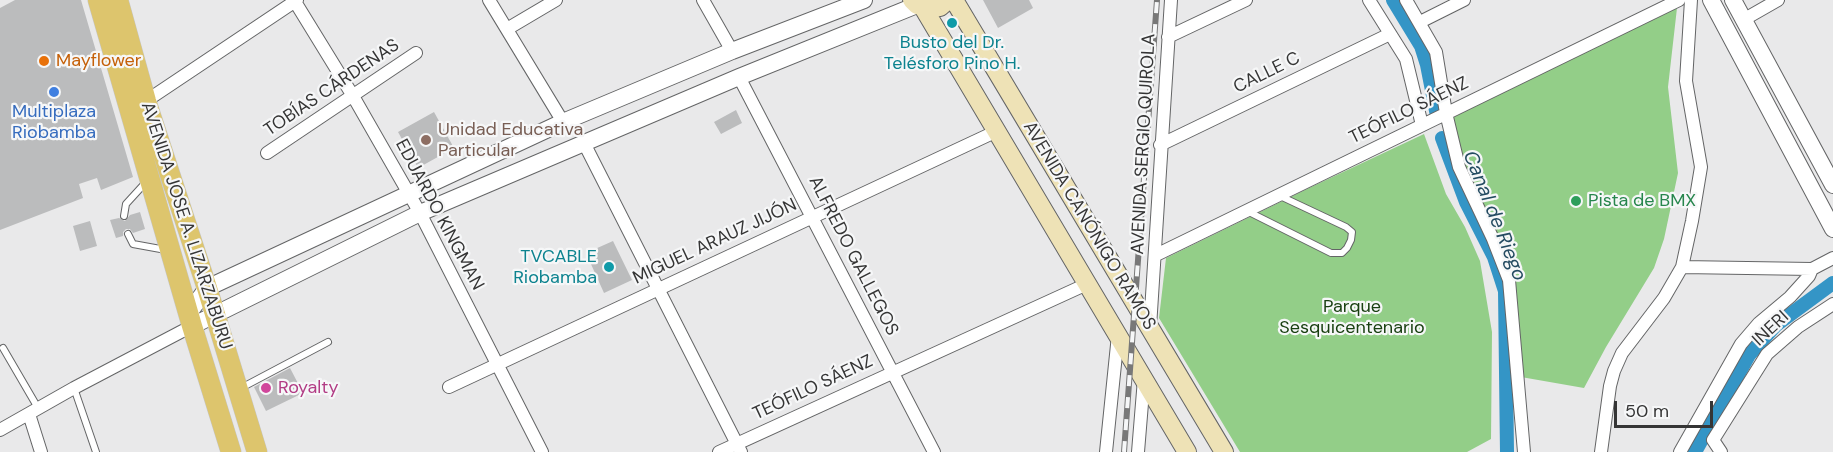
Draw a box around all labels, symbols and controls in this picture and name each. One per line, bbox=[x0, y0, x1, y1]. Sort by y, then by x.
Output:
marker: Busto del Dr. Telésforo Pino H. bbox=[945, 16, 959, 30]
place label: Busto del Dr. Telésforo Pino H. bbox=[884, 32, 1020, 74]
street label: AVENIDA SERGIO QUIROLA bbox=[1127, 33, 1161, 255]
street label: TOBÍAS CÁRDENAS bbox=[260, 35, 404, 141]
street label: CALLE C bbox=[1230, 48, 1304, 98]
place label: Mayflower bbox=[56, 50, 141, 72]
marker: Mayflower bbox=[37, 54, 51, 68]
street label: TEÓFILO SÁENZ bbox=[1346, 73, 1472, 149]
marker: Multiplaza Riobamba bbox=[47, 85, 61, 99]
street label: AVENIDA JOSE A. LIZARZABURU bbox=[136, 100, 236, 352]
place label: Multiplaza Riobamba bbox=[12, 101, 96, 144]
street label: AVENIDA CANÓNIGO RAMOS bbox=[1018, 118, 1160, 334]
place label: Unidad Educativa Particular bbox=[438, 119, 583, 162]
marker: Unidad Educativa Particular bbox=[419, 133, 433, 147]
street label: EDUARDO KINGMAN bbox=[390, 136, 488, 294]
water label: Canal de Riego bbox=[1457, 147, 1531, 285]
street label: ALFREDO GALLEGOS bbox=[803, 173, 903, 339]
place label: Pista de BMX bbox=[1588, 190, 1696, 212]
marker: Pista de BMX bbox=[1569, 194, 1583, 208]
street label: MIGUEL ARAUZ JIJÓN bbox=[630, 195, 800, 289]
place label: TVCABLE Riobamba bbox=[513, 246, 597, 288]
marker: TVCABLE Riobamba bbox=[602, 260, 616, 274]
park label: Parque Sesquicentenario bbox=[1279, 296, 1425, 338]
street label: INERI bbox=[1748, 307, 1794, 351]
street label: TEÓFILO SÁENZ bbox=[750, 351, 876, 425]
place label: Royalty bbox=[278, 377, 338, 399]
marker: Royalty bbox=[259, 381, 273, 395]
scale bar bbox=[1617, 389, 1716, 427]
text: 50 m bbox=[1625, 399, 1669, 423]

